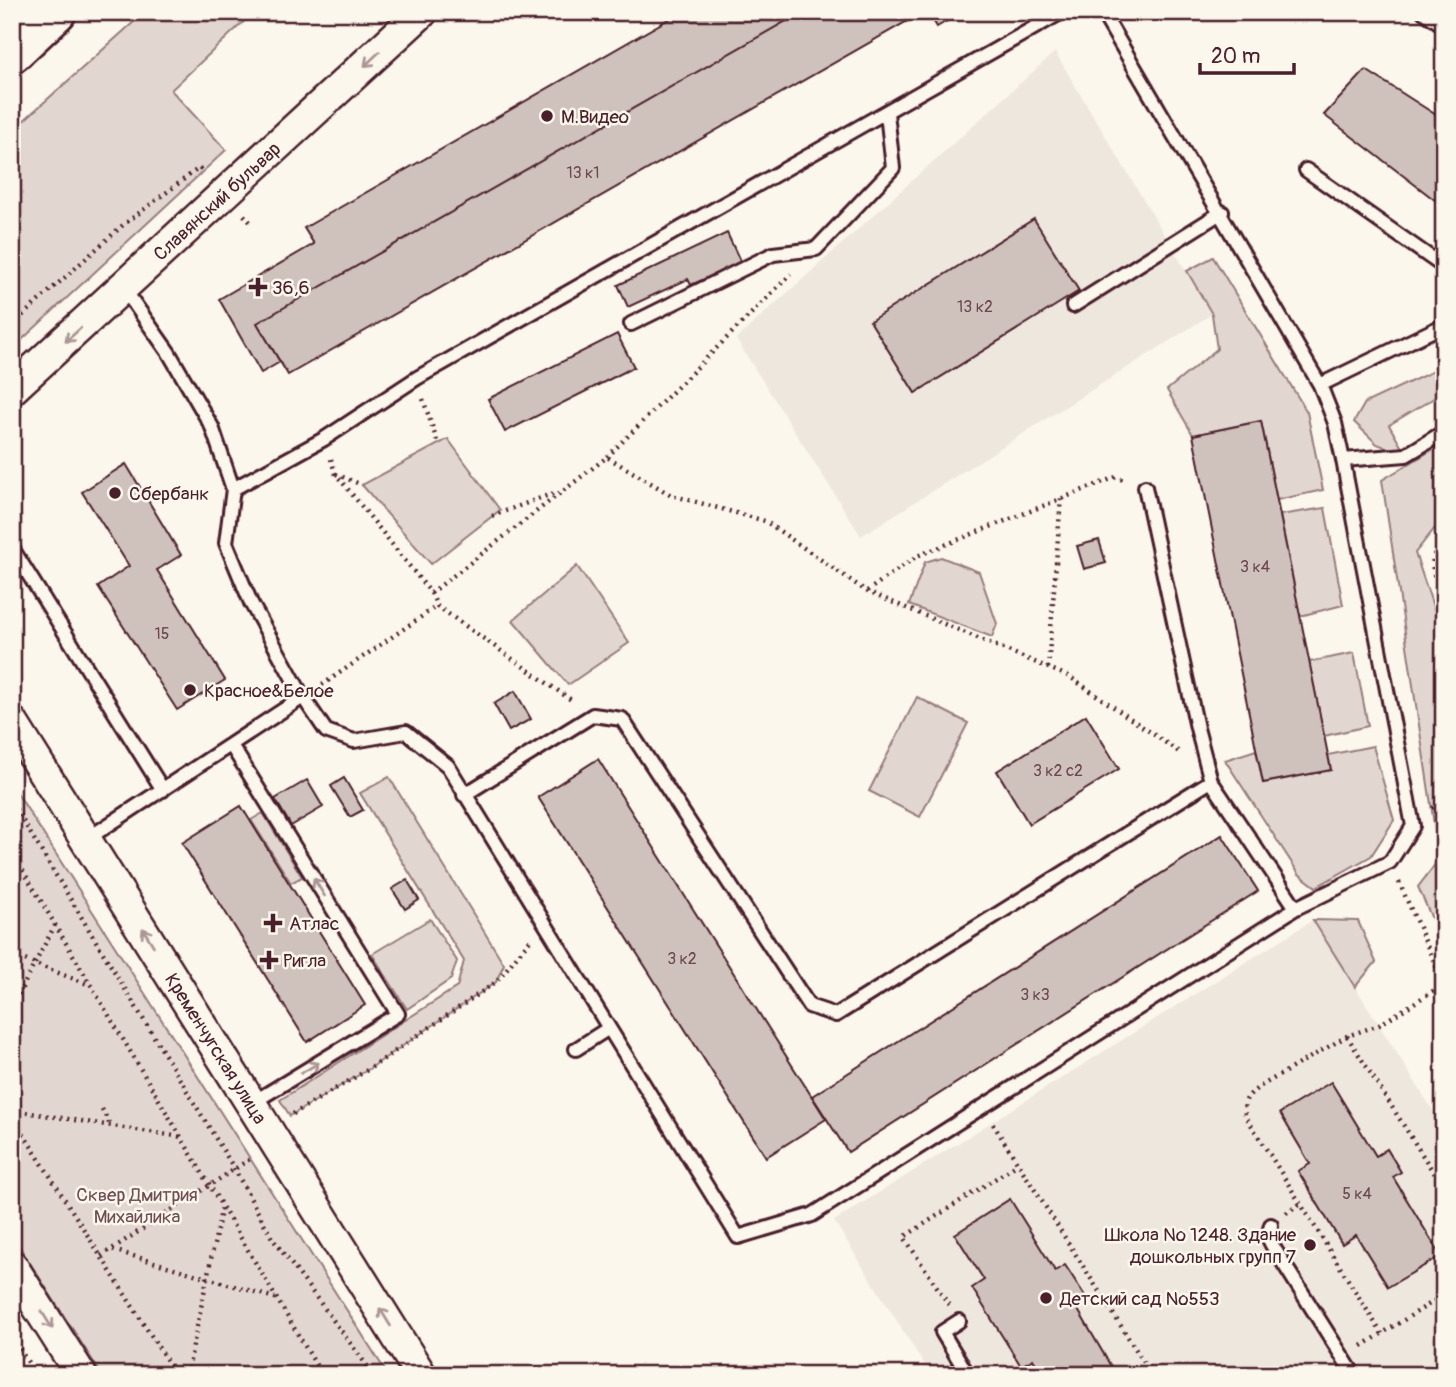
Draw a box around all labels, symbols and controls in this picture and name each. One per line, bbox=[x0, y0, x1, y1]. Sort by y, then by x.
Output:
scale bar bbox=[1200, 32, 1295, 76]
text: 20 m bbox=[1211, 43, 1260, 70]
one-way arrow bbox=[363, 51, 381, 67]
place label: М.Видео bbox=[561, 105, 629, 129]
marker: М.Видео bbox=[539, 108, 555, 124]
street label: Славянский бульвар bbox=[149, 137, 286, 266]
house number: 13 к1 bbox=[566, 163, 600, 183]
place label: 36,6 bbox=[272, 276, 310, 300]
marker: 36,6 bbox=[250, 279, 266, 295]
house number: 13 к2 bbox=[957, 297, 993, 317]
one-way arrow bbox=[65, 327, 83, 343]
place label: Сбербанк bbox=[129, 482, 209, 506]
marker: Сбербанк bbox=[107, 485, 123, 501]
house number: 3 к4 bbox=[1240, 557, 1270, 577]
house number: 15 bbox=[155, 624, 169, 644]
place label: Красное&Белое bbox=[204, 679, 334, 703]
marker: Красное&Белое bbox=[182, 682, 198, 698]
house number: 3 к2 с2 bbox=[1033, 761, 1083, 781]
one-way arrow bbox=[311, 878, 325, 898]
place label: Атлас bbox=[289, 912, 340, 936]
marker: Атлас bbox=[263, 913, 283, 933]
one-way arrow bbox=[140, 927, 154, 947]
place label: Ригла bbox=[283, 949, 326, 973]
house number: 3 к2 bbox=[667, 949, 697, 969]
marker: Ригла bbox=[261, 952, 277, 968]
street label: Кременчугская улица bbox=[159, 969, 272, 1129]
house number: 3 к3 bbox=[1020, 985, 1050, 1005]
one-way arrow bbox=[299, 1060, 319, 1074]
park label: Сквер Дмитрия Михайлика bbox=[76, 1183, 198, 1229]
house number: 5 к4 bbox=[1342, 1184, 1372, 1204]
place label: Школа № 1248. Здание дошкольных групп 7 bbox=[1104, 1223, 1297, 1269]
marker: Школа № 1248. Здание дошкольных групп 7 bbox=[1302, 1237, 1318, 1253]
place label: Детский сад №553 bbox=[1059, 1287, 1220, 1311]
marker: Детский сад №553 bbox=[1038, 1290, 1054, 1306]
one-way arrow bbox=[377, 1307, 391, 1327]
one-way arrow bbox=[40, 1310, 54, 1330]

